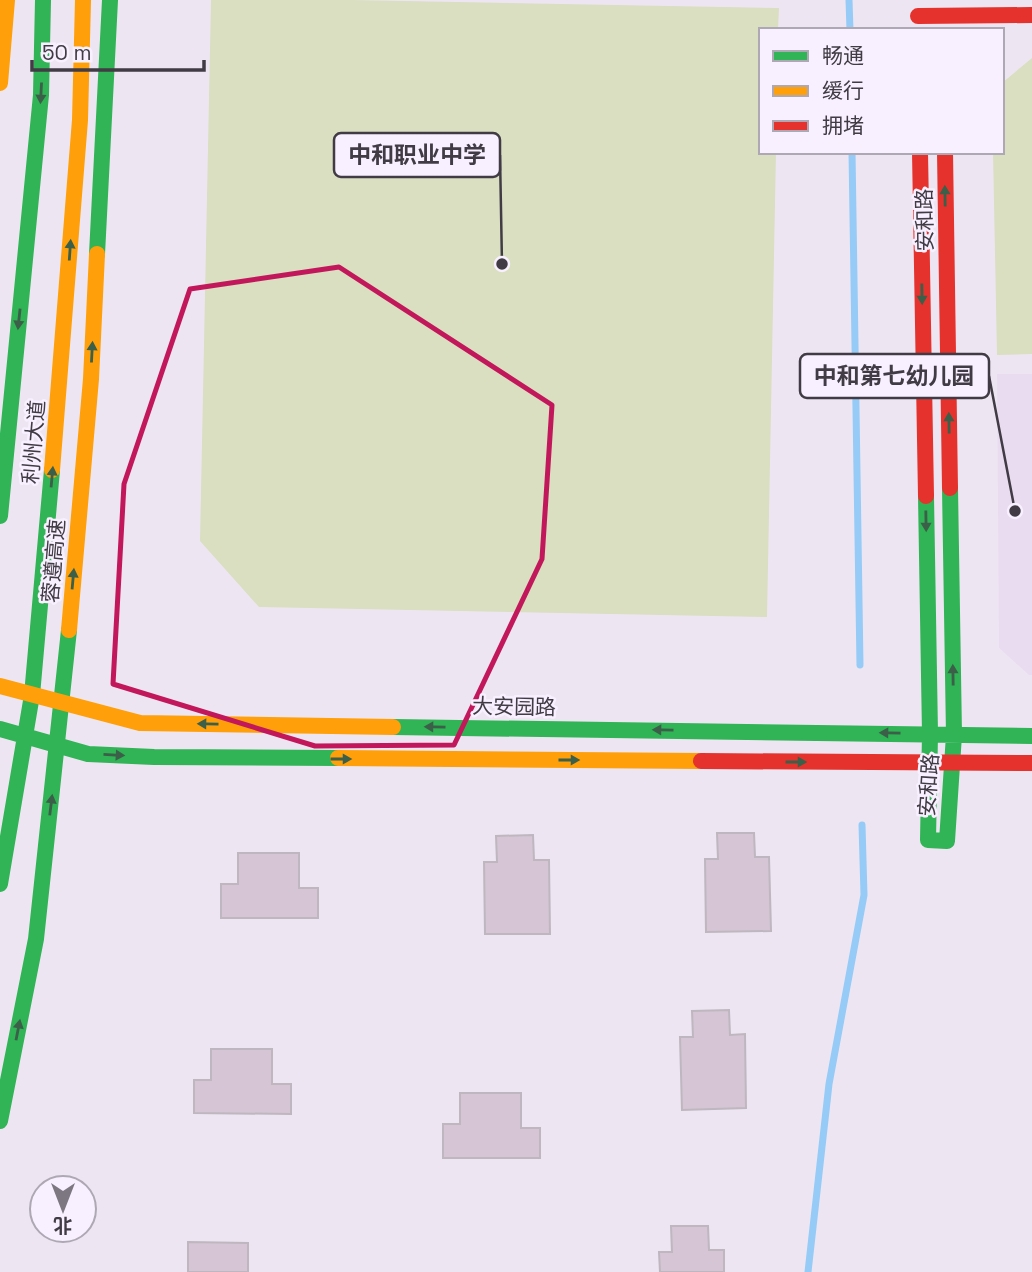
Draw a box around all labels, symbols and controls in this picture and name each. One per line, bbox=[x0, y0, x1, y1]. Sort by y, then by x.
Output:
scale bar bbox=[32, 28, 203, 72]
legend bbox=[759, 28, 1004, 154]
text: 50 m bbox=[42, 39, 92, 66]
text: 畅通 bbox=[822, 42, 864, 69]
text: 缓行 bbox=[822, 77, 864, 104]
one-way arrow bbox=[35, 82, 46, 104]
text: 拥堵 bbox=[822, 112, 864, 139]
callout: 中和职业中学 bbox=[334, 133, 500, 177]
text: 中和职业中学 bbox=[348, 140, 486, 170]
one-way arrow bbox=[940, 184, 951, 206]
street label: 安和路 bbox=[910, 188, 939, 252]
one-way arrow bbox=[65, 239, 76, 261]
one-way arrow bbox=[917, 283, 928, 305]
one-way arrow bbox=[13, 308, 24, 330]
one-way arrow bbox=[87, 341, 98, 363]
callout: 中和第七幼儿园 bbox=[800, 354, 989, 398]
text: 中和第七幼儿园 bbox=[814, 361, 975, 391]
street label: 利州大道 bbox=[16, 399, 51, 485]
one-way arrow bbox=[943, 412, 955, 434]
one-way arrow bbox=[47, 465, 58, 487]
one-way arrow bbox=[920, 511, 932, 533]
street label: 蓉遵高速 bbox=[36, 518, 71, 604]
one-way arrow bbox=[68, 568, 79, 590]
one-way arrow bbox=[947, 664, 959, 686]
street label: 大安园路 bbox=[472, 692, 556, 721]
one-way arrow bbox=[197, 718, 219, 730]
one-way arrow bbox=[424, 721, 446, 733]
one-way arrow bbox=[652, 724, 674, 736]
one-way arrow bbox=[879, 727, 901, 739]
one-way arrow bbox=[103, 750, 125, 761]
one-way arrow bbox=[330, 753, 352, 765]
street label: 安和路 bbox=[913, 753, 944, 817]
one-way arrow bbox=[558, 754, 580, 766]
one-way arrow bbox=[785, 756, 807, 768]
one-way arrow bbox=[46, 794, 57, 816]
one-way arrow bbox=[13, 1019, 24, 1041]
north arrow bbox=[28, 1174, 98, 1244]
text: 北 bbox=[53, 1213, 73, 1238]

